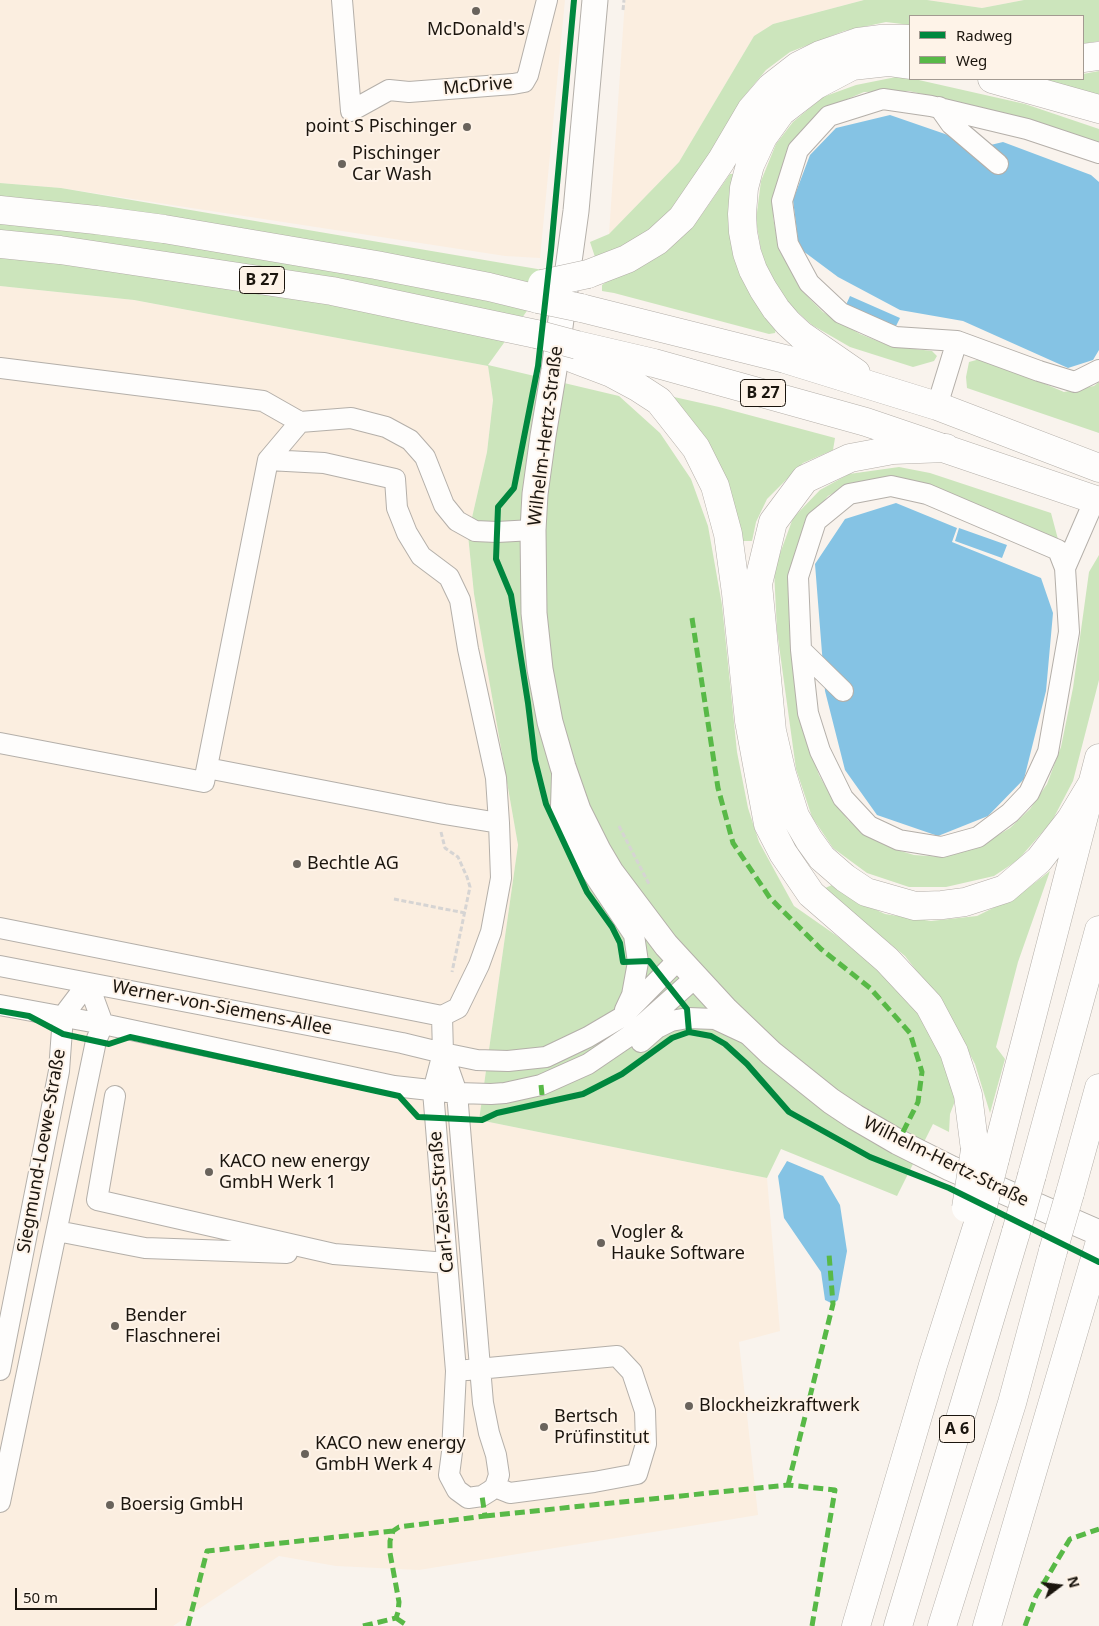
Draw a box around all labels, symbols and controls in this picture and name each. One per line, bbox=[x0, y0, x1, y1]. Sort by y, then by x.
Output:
marker: McDonald's bbox=[470, 5, 482, 17]
legend bbox=[909, 15, 1084, 80]
place label: McDonald's bbox=[427, 19, 525, 41]
text: Radweg bbox=[956, 25, 1012, 45]
text: Weg bbox=[956, 50, 987, 70]
street label: McDrive bbox=[442, 72, 514, 100]
place label: point S Pischinger bbox=[305, 116, 457, 138]
marker: point S Pischinger bbox=[461, 121, 473, 133]
place label: Pischinger Car Wash bbox=[352, 143, 440, 186]
marker: Pischinger Car Wash bbox=[336, 158, 348, 170]
road number: B 27 bbox=[240, 266, 284, 294]
street label: Wilhelm-Hertz-Straße bbox=[524, 345, 568, 527]
road number: B 27 bbox=[740, 379, 786, 406]
place label: Bechtle AG bbox=[307, 853, 399, 875]
marker: Bechtle AG bbox=[291, 858, 303, 870]
street label: Werner-von-Siemens-Allee bbox=[110, 976, 334, 1040]
street label: Siegmund-Loewe-Straße bbox=[13, 1047, 71, 1255]
street label: Wilhelm-Hertz-Straße bbox=[860, 1113, 1032, 1211]
street label: Carl-Zeiss-Straße bbox=[425, 1130, 459, 1274]
place label: KACO new energy GmbH Werk 1 bbox=[219, 1151, 370, 1194]
marker: KACO new energy GmbH Werk 1 bbox=[203, 1166, 215, 1178]
place label: Vogler & Hauke Software bbox=[611, 1222, 745, 1264]
marker: Vogler & Hauke Software bbox=[595, 1237, 607, 1249]
place label: Bender Flaschnerei bbox=[125, 1305, 221, 1348]
marker: Bender Flaschnerei bbox=[109, 1320, 121, 1332]
place label: Blockheizkraftwerk bbox=[699, 1395, 860, 1417]
marker: Blockheizkraftwerk bbox=[683, 1400, 695, 1412]
place label: Bertsch Prüfinstitut bbox=[554, 1406, 649, 1448]
road number: A 6 bbox=[940, 1416, 974, 1442]
marker: Bertsch Prüfinstitut bbox=[538, 1421, 550, 1433]
place label: KACO new energy GmbH Werk 4 bbox=[315, 1433, 466, 1476]
marker: KACO new energy GmbH Werk 4 bbox=[299, 1448, 311, 1460]
place label: Boersig GmbH bbox=[120, 1494, 244, 1516]
marker: Boersig GmbH bbox=[104, 1499, 116, 1511]
north arrow bbox=[1034, 1561, 1084, 1611]
text: N bbox=[1063, 1574, 1085, 1590]
scale bar bbox=[18, 1578, 160, 1610]
text: 50 m bbox=[23, 1587, 58, 1607]

